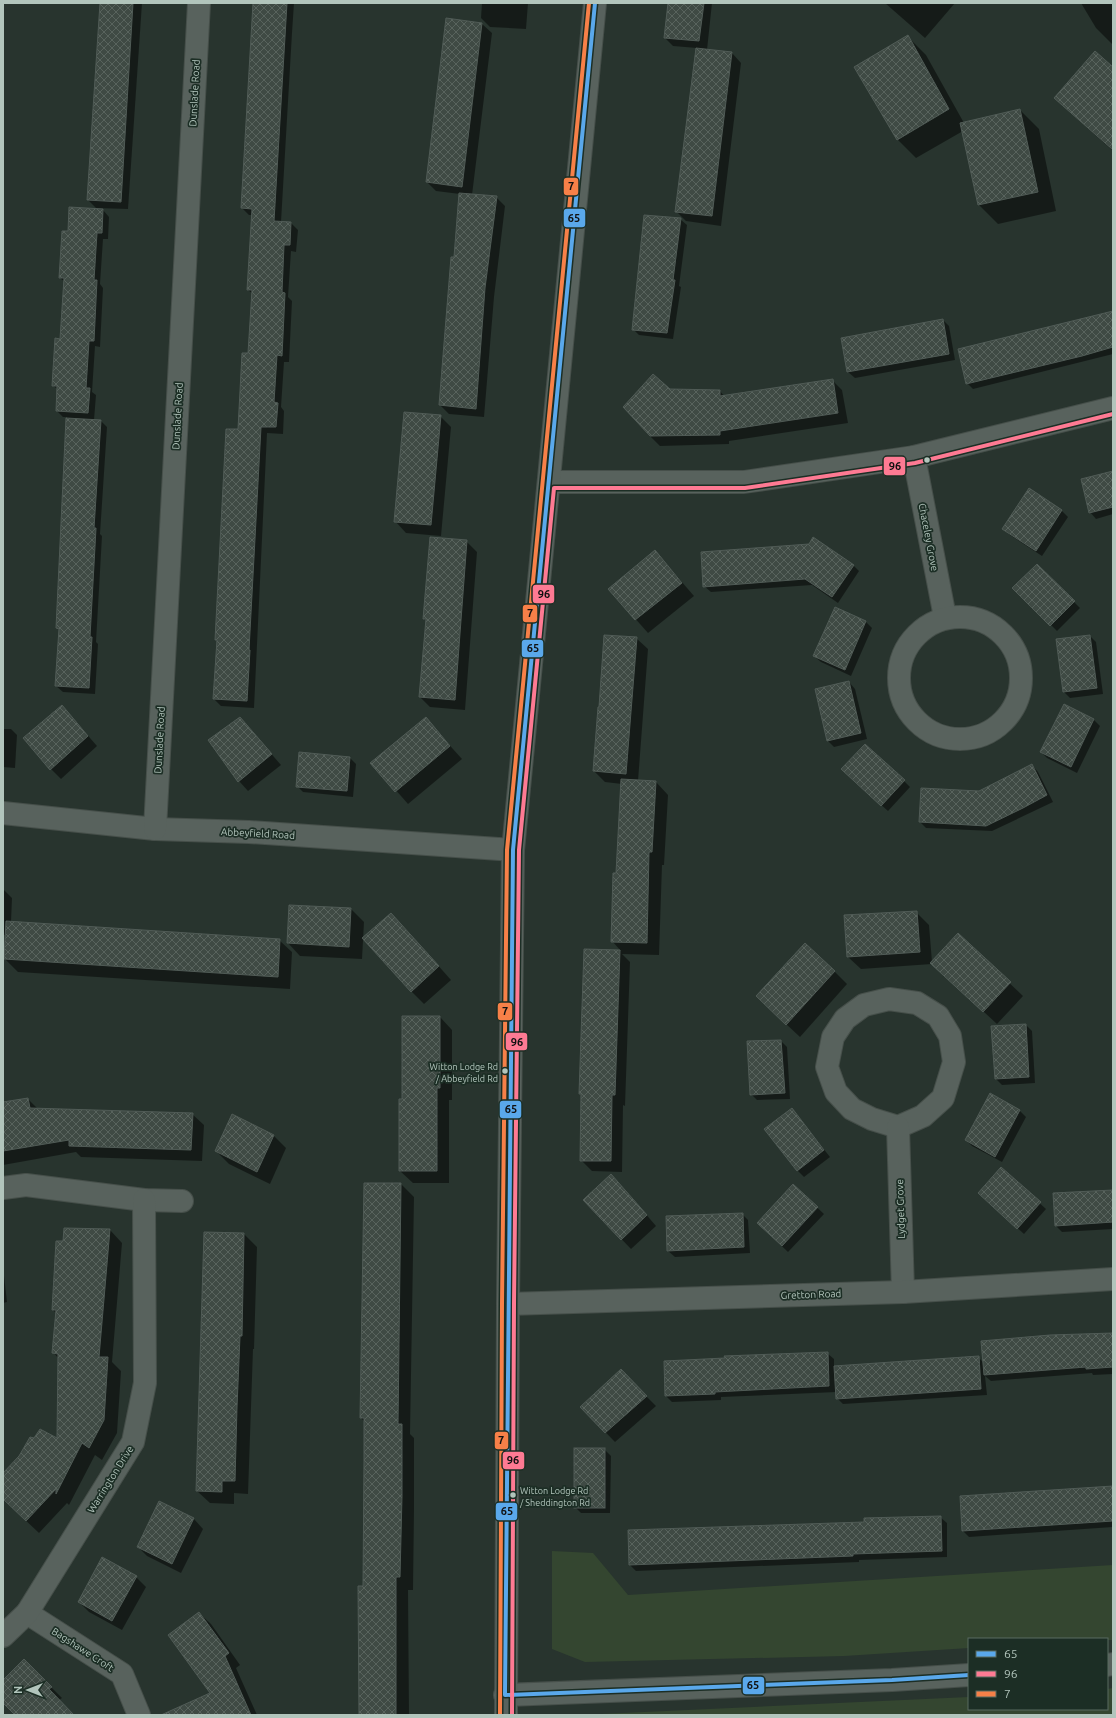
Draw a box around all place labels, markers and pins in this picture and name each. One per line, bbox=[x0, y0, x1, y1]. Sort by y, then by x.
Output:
unlabelled marker bbox=[922, 455, 932, 465]
place label: Witton Lodge Rd / Abbeyfield Rd bbox=[430, 1062, 498, 1084]
marker: Witton Lodge Rd / Abbeyfield Rd bbox=[500, 1066, 510, 1076]
place label: Witton Lodge Rd / Sheddington Rd bbox=[519, 1486, 590, 1508]
marker: Witton Lodge Rd / Sheddington Rd bbox=[508, 1490, 518, 1500]

